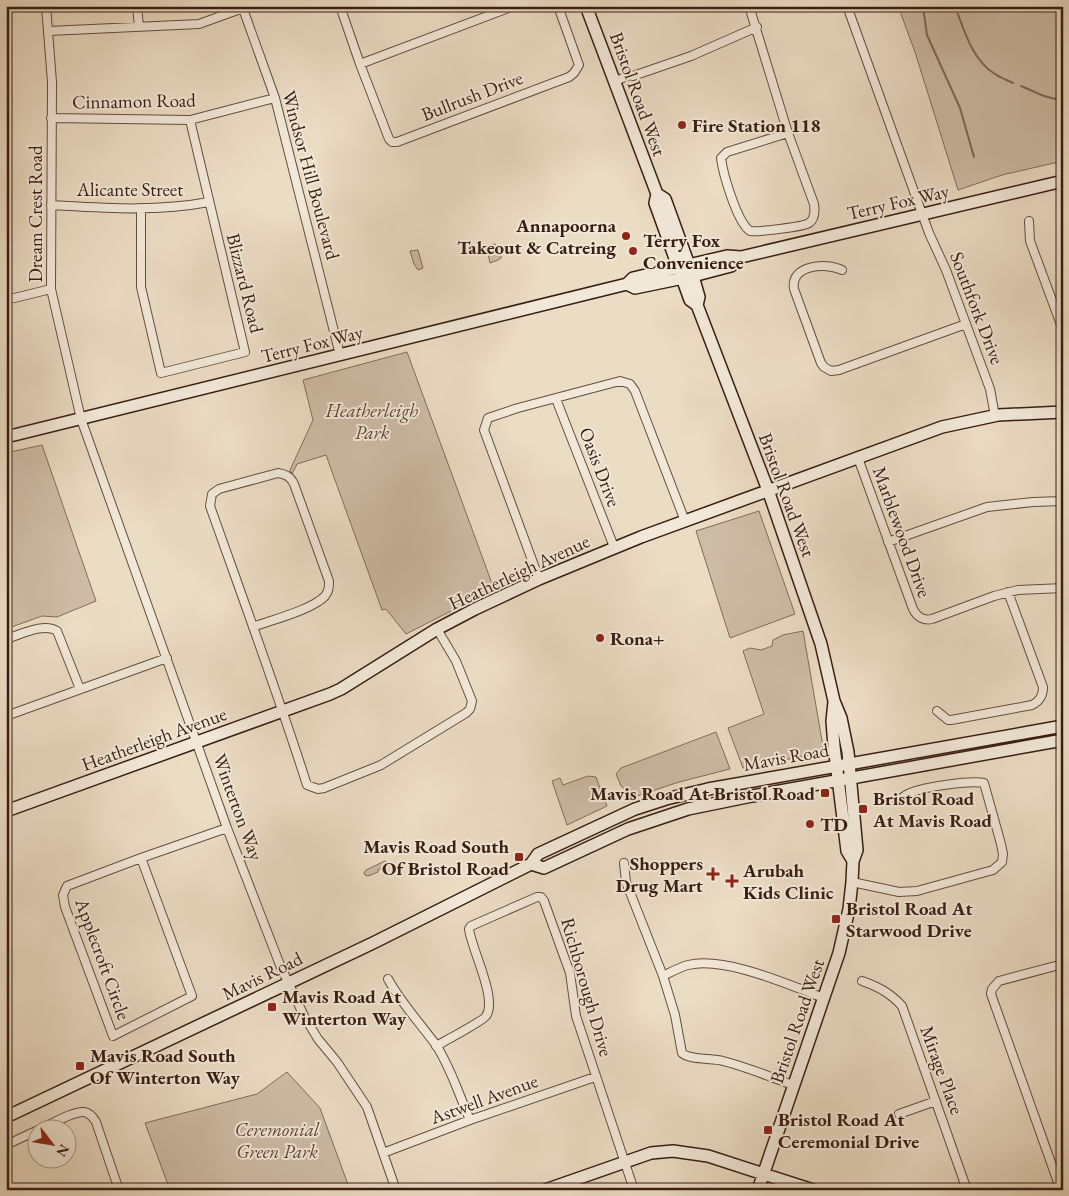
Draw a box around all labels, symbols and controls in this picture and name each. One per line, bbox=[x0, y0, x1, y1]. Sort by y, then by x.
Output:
street label: Bristol Road West bbox=[604, 28, 672, 160]
street label: Bullrush Drive bbox=[418, 65, 526, 127]
street label: Cinnamon Road bbox=[72, 87, 196, 115]
street label: Windsor Hill Boulevard bbox=[276, 88, 346, 263]
place label: Fire Station 118 bbox=[692, 113, 821, 138]
marker: Fire Station 118 bbox=[676, 119, 688, 131]
street label: Dream Crest Road bbox=[23, 145, 48, 283]
street label: Alicante Street bbox=[76, 177, 183, 202]
street label: Terry Fox Way bbox=[844, 178, 952, 226]
place label: Annapoorna Takeout & Catreing bbox=[457, 213, 617, 260]
place label: Terry Fox Convenience bbox=[643, 228, 744, 275]
marker: Annapoorna Takeout & Catreing bbox=[620, 230, 632, 242]
street label: Blizzard Road bbox=[221, 231, 270, 336]
marker: Terry Fox Convenience bbox=[627, 245, 639, 257]
street label: Southfork Drive bbox=[944, 248, 1010, 368]
street label: Terry Fox Way bbox=[258, 319, 366, 369]
park label: Heatherleigh Park bbox=[325, 398, 418, 445]
street label: Oasis Drive bbox=[573, 424, 627, 510]
street label: Bristol Road West bbox=[753, 429, 821, 561]
street label: Marblewood Drive bbox=[867, 463, 937, 601]
street label: Heatherleigh Avenue bbox=[444, 528, 594, 616]
place label: Rona+ bbox=[610, 626, 665, 651]
marker: Rona+ bbox=[594, 632, 606, 644]
street label: Heatherleigh Avenue bbox=[78, 701, 230, 777]
street label: Mavis Road bbox=[741, 737, 831, 777]
street label: Winterton Way bbox=[207, 750, 269, 864]
place label: Mavis Road At Bristol Road bbox=[590, 781, 815, 806]
place label: Bristol Road At Mavis Road bbox=[872, 786, 993, 833]
marker: Mavis Road At Bristol Road bbox=[819, 787, 831, 799]
marker: Bristol Road At Mavis Road bbox=[857, 803, 869, 815]
place label: TD bbox=[820, 812, 848, 837]
marker: TD bbox=[804, 818, 816, 830]
place label: Mavis Road South Of Bristol Road bbox=[363, 834, 509, 881]
marker: Mavis Road South Of Bristol Road bbox=[513, 851, 525, 863]
place label: Shoppers Drug Mart bbox=[616, 851, 703, 898]
place label: Arubah Kids Clinic bbox=[742, 858, 834, 905]
marker: Shoppers Drug Mart bbox=[707, 868, 719, 880]
marker: Arubah Kids Clinic bbox=[725, 874, 739, 888]
street label: Applecroft Circle bbox=[69, 894, 137, 1023]
place label: Bristol Road At Starwood Drive bbox=[846, 896, 973, 943]
marker: Bristol Road At Starwood Drive bbox=[830, 913, 842, 925]
street label: Richborough Drive bbox=[555, 915, 619, 1059]
street label: Mavis Road bbox=[218, 946, 307, 1006]
street label: Bristol Road West bbox=[764, 955, 830, 1087]
place label: Mavis Road At Winterton Way bbox=[282, 984, 407, 1031]
marker: Mavis Road At Winterton Way bbox=[266, 1001, 278, 1013]
street label: Mirage Place bbox=[914, 1022, 970, 1118]
place label: Mavis Road South Of Winterton Way bbox=[90, 1043, 241, 1090]
marker: Mavis Road South Of Winterton Way bbox=[74, 1060, 86, 1072]
street label: Astwell Avenue bbox=[426, 1068, 541, 1130]
place label: Bristol Road At Ceremonial Drive bbox=[778, 1107, 919, 1154]
park label: Ceremonial Green Park bbox=[235, 1117, 320, 1164]
north arrow bbox=[28, 1118, 78, 1168]
marker: Bristol Road At Ceremonial Drive bbox=[762, 1124, 774, 1136]
text: N bbox=[52, 1141, 74, 1161]

